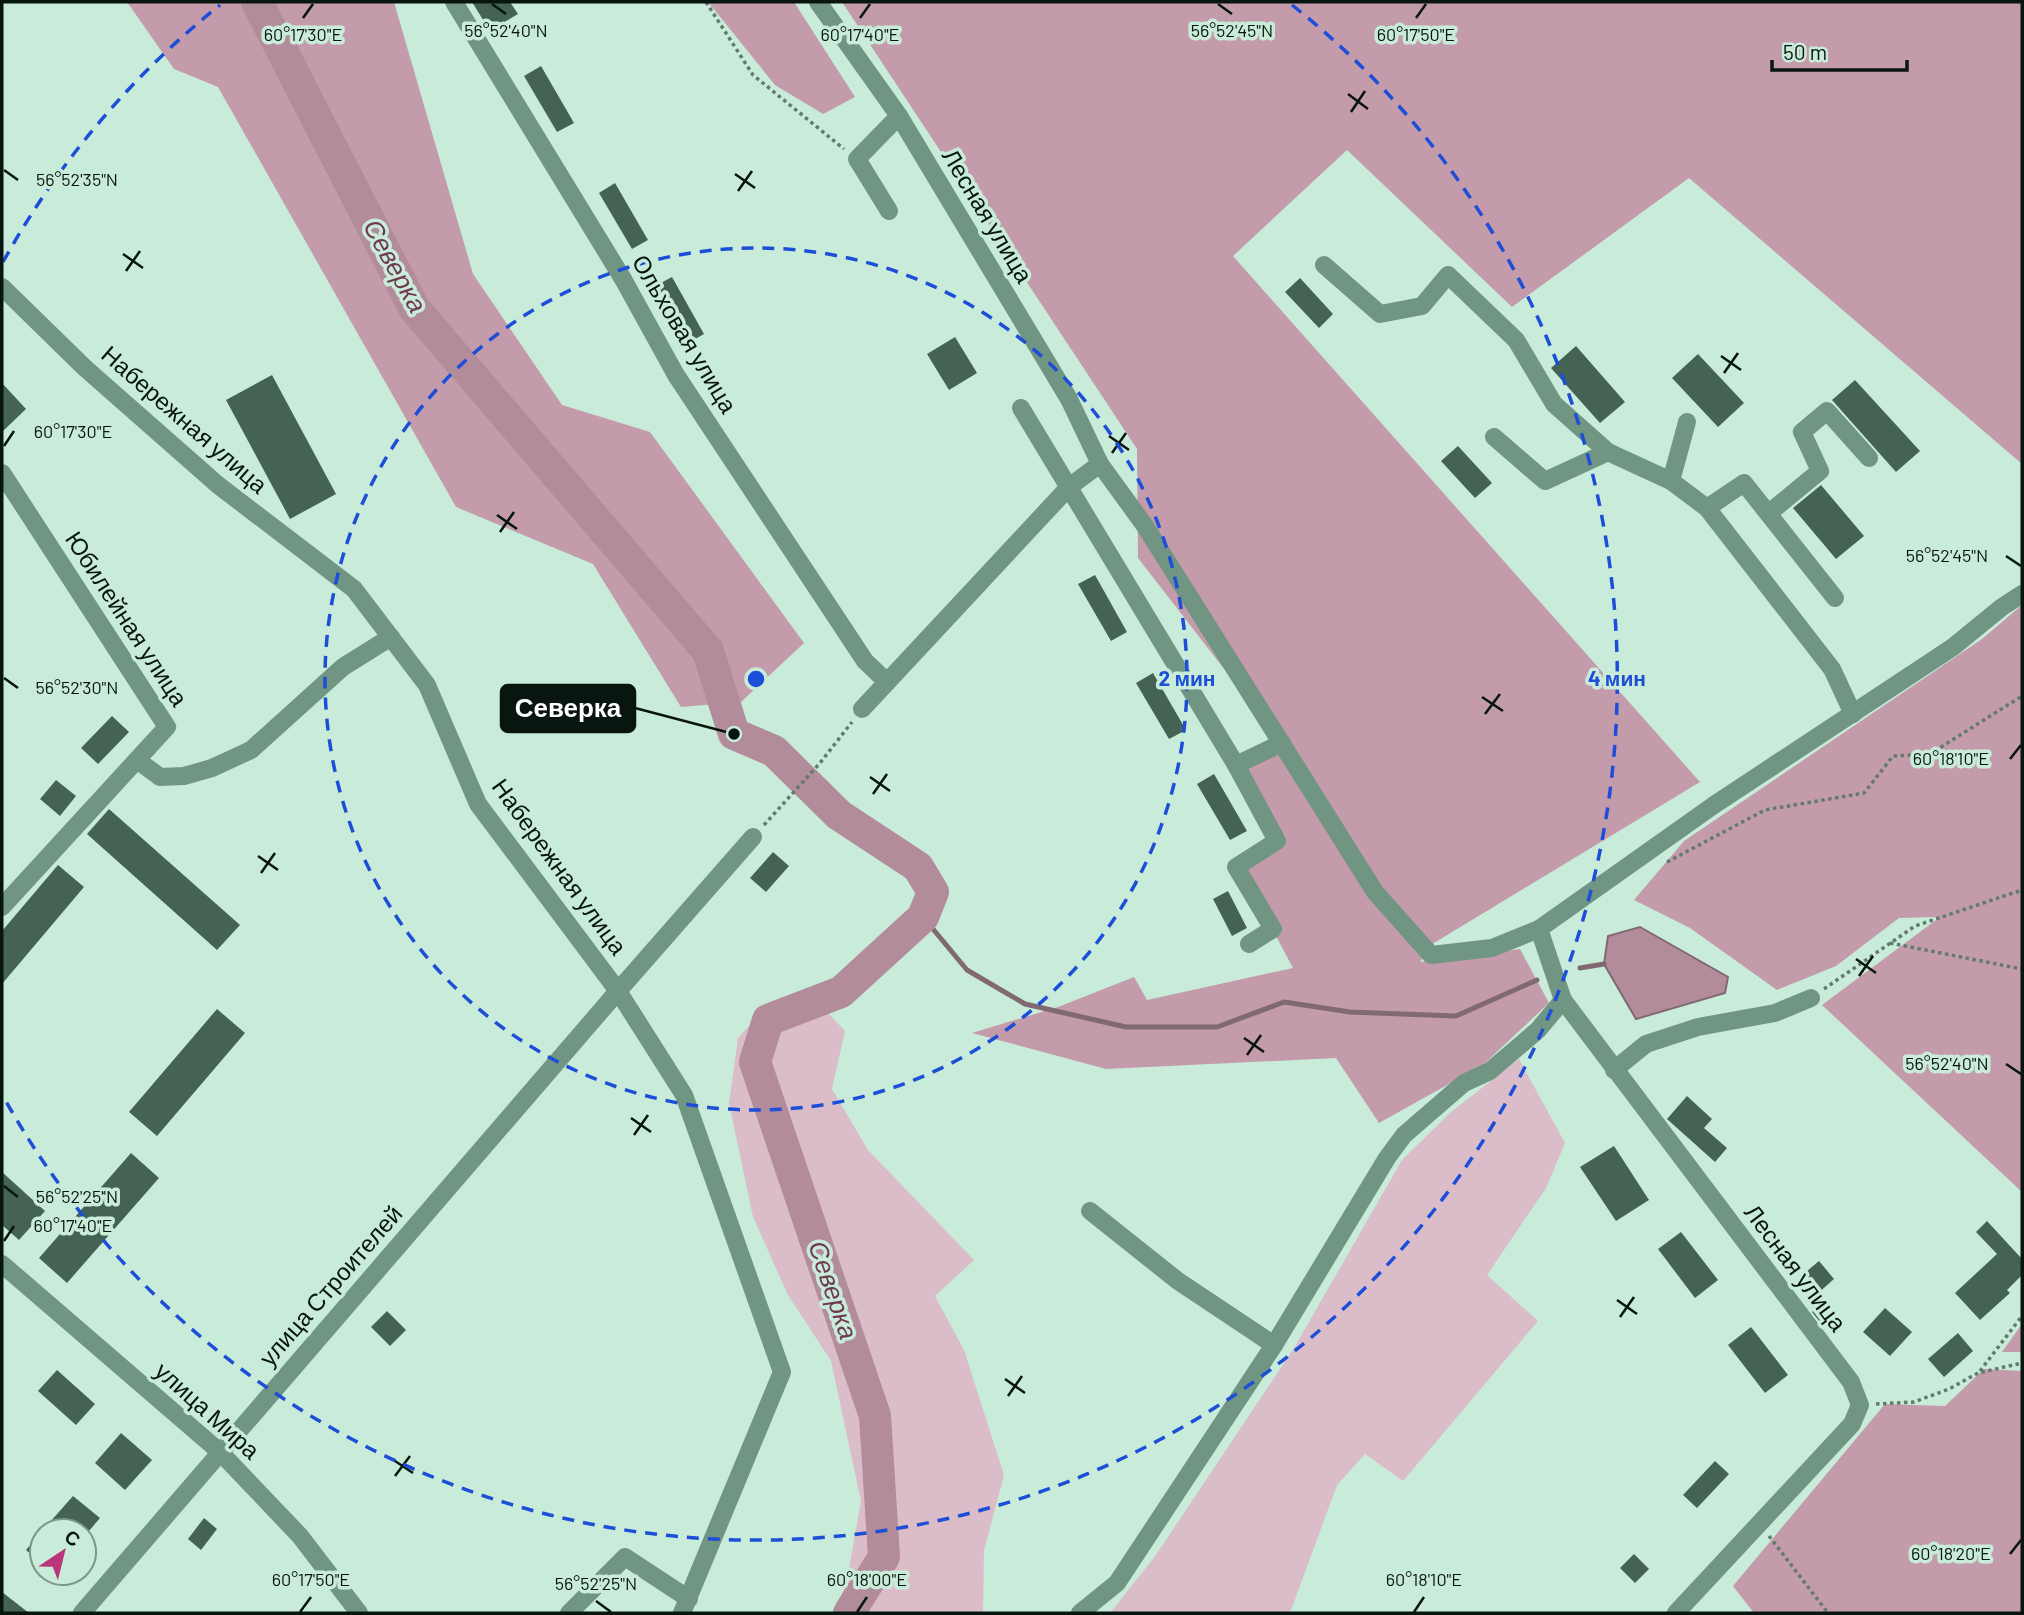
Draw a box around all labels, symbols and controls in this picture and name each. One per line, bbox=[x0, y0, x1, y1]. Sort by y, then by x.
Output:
text: 56°52'40"N bbox=[464, 19, 548, 41]
text: 56°52'45"N bbox=[1191, 19, 1273, 41]
text: 60°17'30"E bbox=[264, 23, 342, 45]
text: 60°17'40"E bbox=[820, 23, 900, 45]
text: 60°17'50"E bbox=[1377, 23, 1455, 45]
scale bar bbox=[1772, 28, 1907, 72]
text: 50 m bbox=[1783, 39, 1827, 64]
street label: Лесная улица bbox=[937, 143, 1040, 288]
text: 56°52'35"N bbox=[36, 168, 118, 190]
water label: Северка bbox=[358, 213, 435, 317]
street label: Ольховая улица bbox=[627, 249, 744, 418]
street label: Набережная улица bbox=[96, 339, 274, 499]
text: 60°17'30"E bbox=[34, 420, 112, 442]
street label: Юбилейная улица bbox=[60, 525, 195, 712]
text: 56°52'45"N bbox=[1906, 544, 1988, 566]
text: 2 мин bbox=[1158, 665, 1216, 690]
text: 4 мин bbox=[1588, 665, 1646, 690]
centre of rings bbox=[744, 667, 768, 691]
text: 56°52'30"N bbox=[36, 676, 119, 698]
callout: Северка bbox=[501, 685, 635, 732]
text: Северка bbox=[515, 691, 622, 722]
text: 60°18'10"E bbox=[1913, 747, 1989, 769]
street label: Набережная улица bbox=[487, 773, 634, 960]
text: 56°52'40"N bbox=[1905, 1052, 1989, 1074]
text: 56°52'25"N bbox=[36, 1185, 118, 1207]
street label: Лесная улица bbox=[1739, 1198, 1854, 1337]
street label: улица Строителей bbox=[252, 1199, 407, 1371]
text: 60°17'40"E bbox=[33, 1214, 113, 1236]
water label: Северка bbox=[803, 1236, 866, 1343]
street label: улица Мира bbox=[150, 1355, 267, 1465]
north arrow bbox=[28, 1517, 98, 1587]
text: С bbox=[61, 1524, 85, 1551]
text: 60°18'20"E bbox=[1911, 1542, 1991, 1564]
text: 60°17'50"E bbox=[272, 1568, 350, 1590]
text: 60°18'00"E bbox=[827, 1568, 907, 1590]
text: 60°18'10"E bbox=[1386, 1568, 1462, 1590]
text: 56°52'25"N bbox=[555, 1572, 637, 1594]

